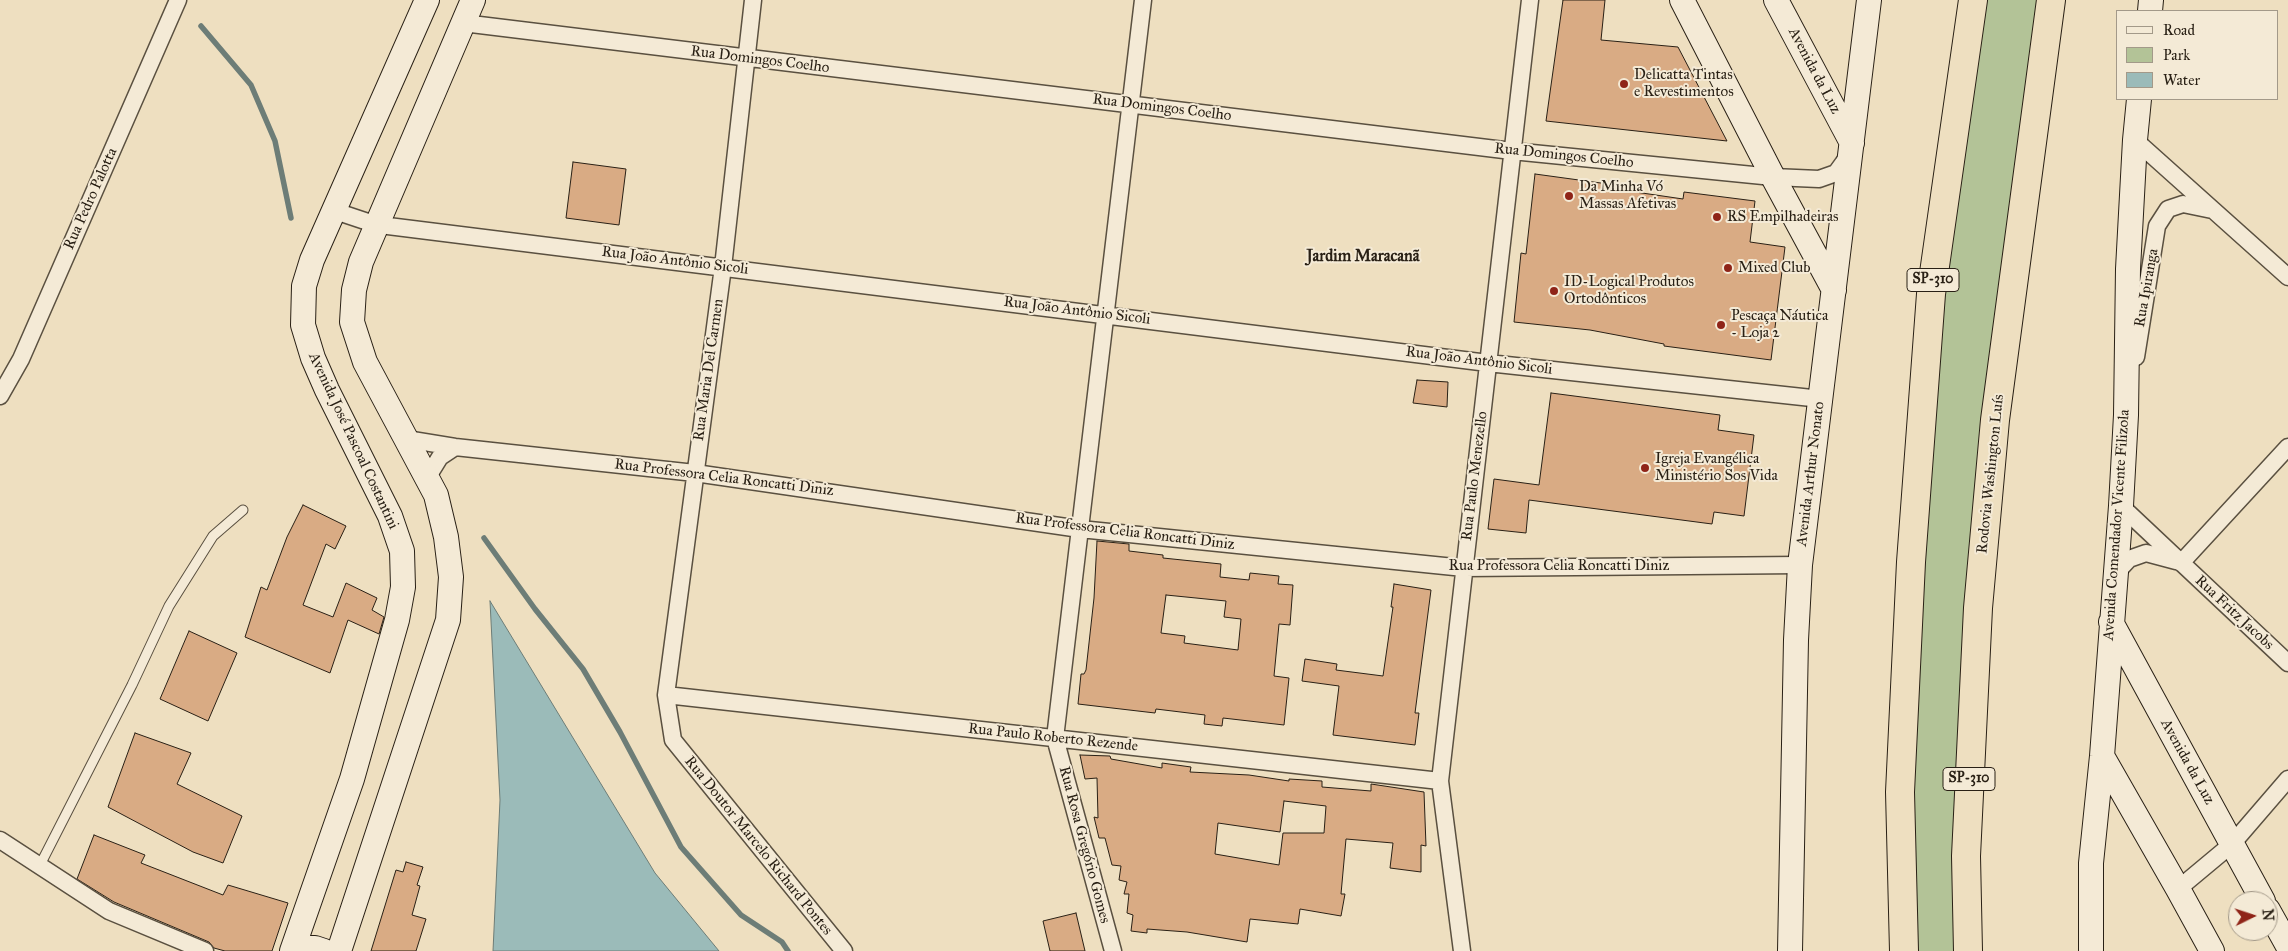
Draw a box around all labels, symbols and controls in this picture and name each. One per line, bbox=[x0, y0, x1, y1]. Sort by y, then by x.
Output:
legend bbox=[2116, 10, 2278, 100]
text: Road bbox=[2163, 21, 2195, 39]
street label: Avenida da Luz bbox=[1784, 25, 1844, 117]
street label: Rua Domingos Coelho bbox=[690, 43, 830, 77]
text: Park bbox=[2163, 46, 2190, 64]
place label: Delicatta Tintas e Revestimentos bbox=[1634, 66, 1734, 101]
text: Water bbox=[2163, 71, 2200, 89]
marker: Delicatta Tintas e Revestimentos bbox=[1618, 78, 1630, 90]
street label: Rua Domingos Coelho bbox=[1092, 91, 1232, 125]
street label: Rua Domingos Coelho bbox=[1494, 140, 1634, 172]
street label: Rua Pedro Palotta bbox=[60, 145, 122, 253]
place label: Da Minha Vó Massas Afetivas bbox=[1579, 178, 1676, 213]
marker: Da Minha Vó Massas Afetivas bbox=[1563, 190, 1575, 202]
place label: RS Empilhadeiras bbox=[1727, 208, 1838, 226]
marker: RS Empilhadeiras bbox=[1711, 211, 1723, 223]
street label: Rua João Antônio Sicoli bbox=[601, 243, 749, 279]
district label: Jardim Maracanã bbox=[1306, 247, 1420, 267]
street label: Rua Ipiranga bbox=[2131, 247, 2163, 329]
place label: Mixed Club bbox=[1738, 259, 1811, 277]
marker: Mixed Club bbox=[1722, 262, 1734, 274]
road number: SP-310 bbox=[1907, 268, 1959, 292]
place label: ID-Logical Produtos Ortodônticos bbox=[1564, 273, 1694, 308]
marker: ID-Logical Produtos Ortodônticos bbox=[1548, 285, 1560, 297]
street label: Rua João Antônio Sicoli bbox=[1003, 293, 1151, 329]
street label: Rua Maria Del Carmen bbox=[690, 298, 728, 442]
place label: Pescaça Náutica - Loja 2 bbox=[1731, 307, 1828, 342]
marker: Pescaça Náutica - Loja 2 bbox=[1715, 319, 1727, 331]
street label: Rua João Antônio Sicoli bbox=[1405, 343, 1553, 379]
street label: Avenida José Pascoal Costantini bbox=[304, 350, 402, 532]
street label: Rodovia Washington Luís bbox=[1974, 393, 2008, 555]
street label: Avenida Arthur Nonato bbox=[1793, 401, 1829, 547]
street label: Avenida Comendador Vicente Filizola bbox=[2100, 409, 2134, 641]
street label: Rua Paulo Menezello bbox=[1458, 410, 1492, 542]
place label: Igreja Evangélica Ministério Sos Vida bbox=[1655, 450, 1778, 485]
street label: Rua Professora Celia Roncatti Diniz bbox=[613, 456, 835, 500]
marker: Igreja Evangélica Ministério Sos Vida bbox=[1639, 462, 1651, 474]
street label: Rua Professora Celia Roncatti Diniz bbox=[1014, 510, 1236, 554]
street label: Rua Professora Celia Roncatti Diniz bbox=[1449, 557, 1669, 575]
street label: Rua Fritz Jacobs bbox=[2191, 572, 2277, 654]
street label: Avenida da Luz bbox=[2156, 716, 2218, 808]
street label: Rua Paulo Roberto Rezende bbox=[967, 720, 1139, 756]
street label: Rua Doutor Marcelo Richard Pontes bbox=[680, 753, 836, 939]
street label: Rua Rosa Gregório Gomes bbox=[1054, 764, 1114, 926]
road number: SP-310 bbox=[1943, 768, 1995, 791]
north arrow bbox=[2228, 891, 2278, 941]
text: N bbox=[2259, 908, 2276, 922]

